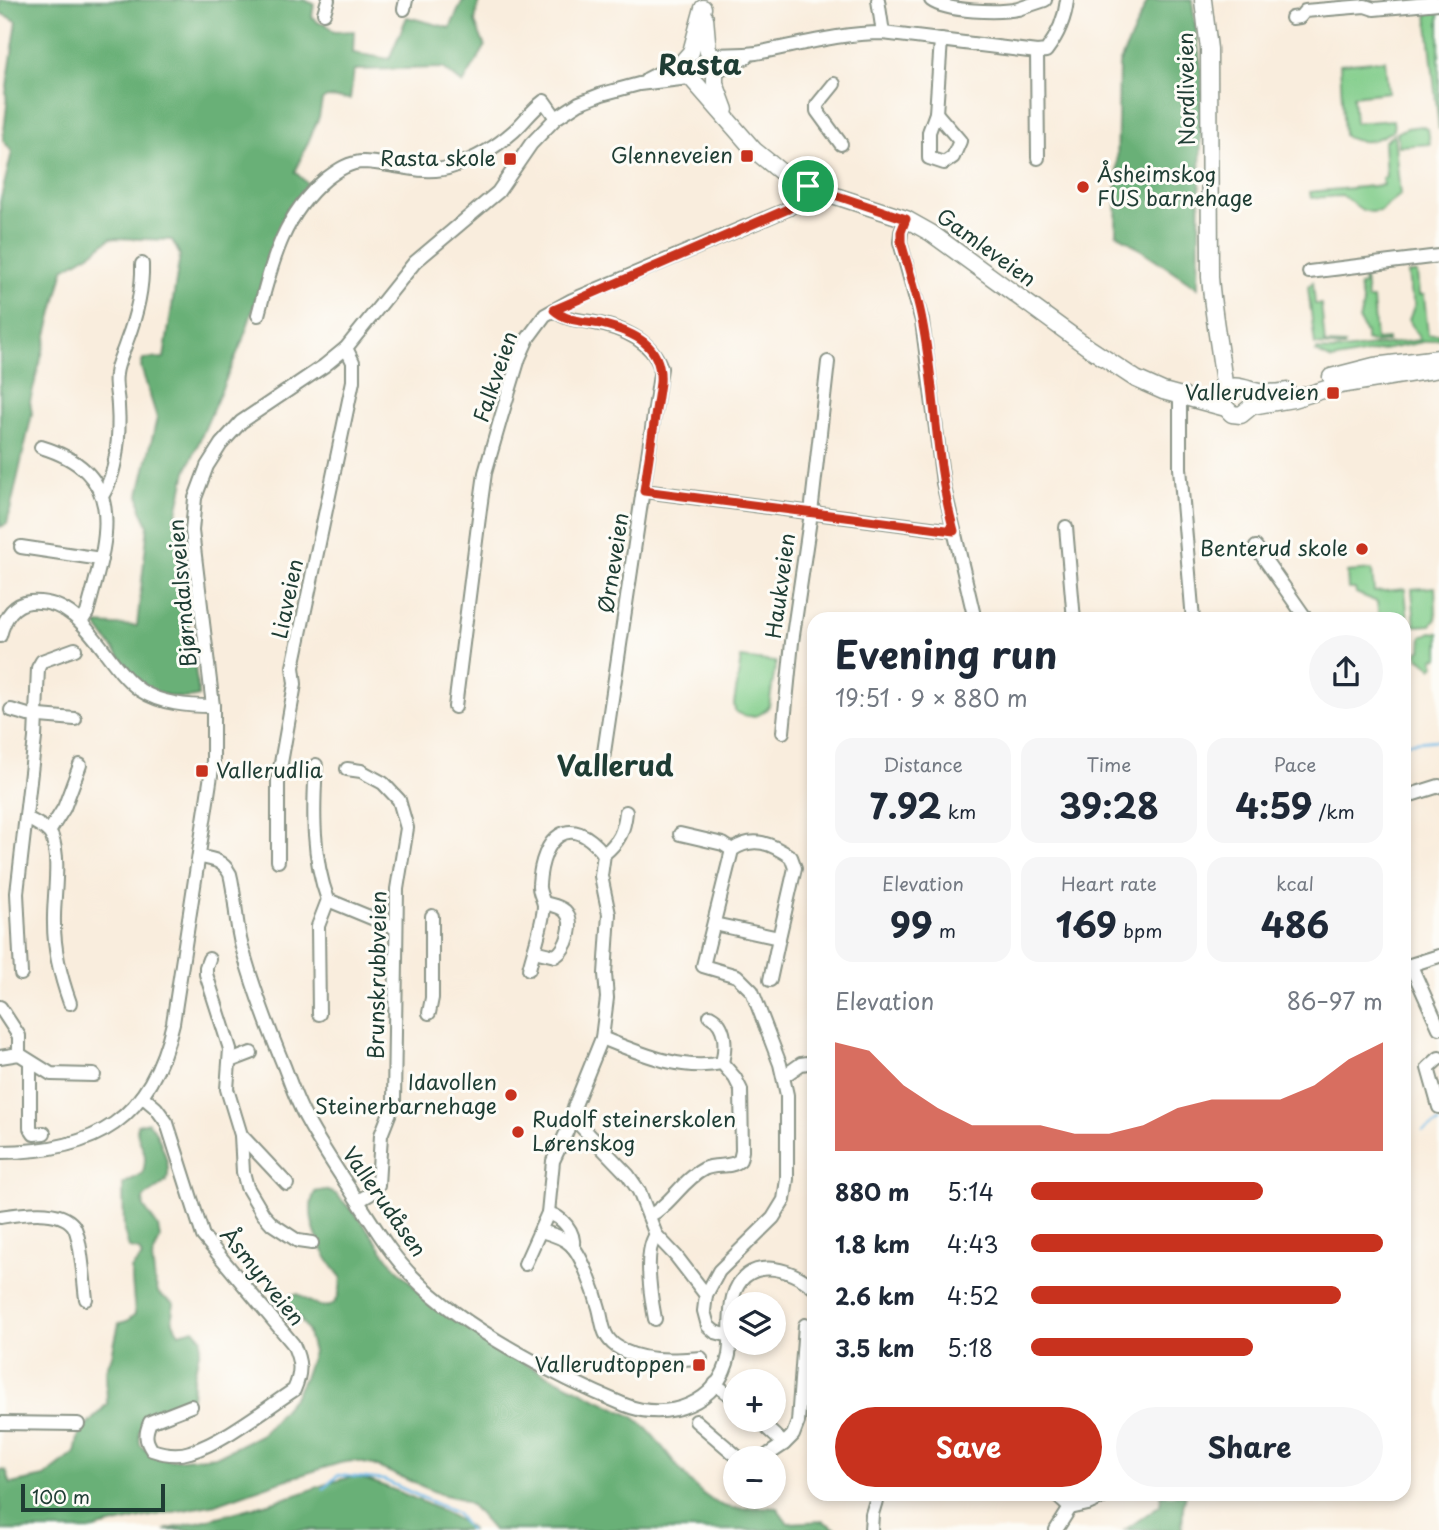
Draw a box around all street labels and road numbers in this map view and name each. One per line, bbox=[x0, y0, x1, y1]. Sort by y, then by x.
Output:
street label: Nordliveien bbox=[1168, 32, 1202, 146]
street label: Gamleveien bbox=[931, 199, 1044, 294]
street label: Falkveien bbox=[464, 327, 525, 426]
street label: Ørneveien bbox=[588, 510, 636, 615]
street label: Bjørndalsveien bbox=[159, 518, 203, 669]
street label: Haukveien bbox=[756, 531, 802, 641]
street label: Liaveien bbox=[262, 556, 310, 642]
street label: Brunskrubbveien bbox=[359, 890, 393, 1060]
street label: Vallerudåsen bbox=[336, 1139, 436, 1263]
street label: Åsmyrveien bbox=[214, 1219, 313, 1332]

